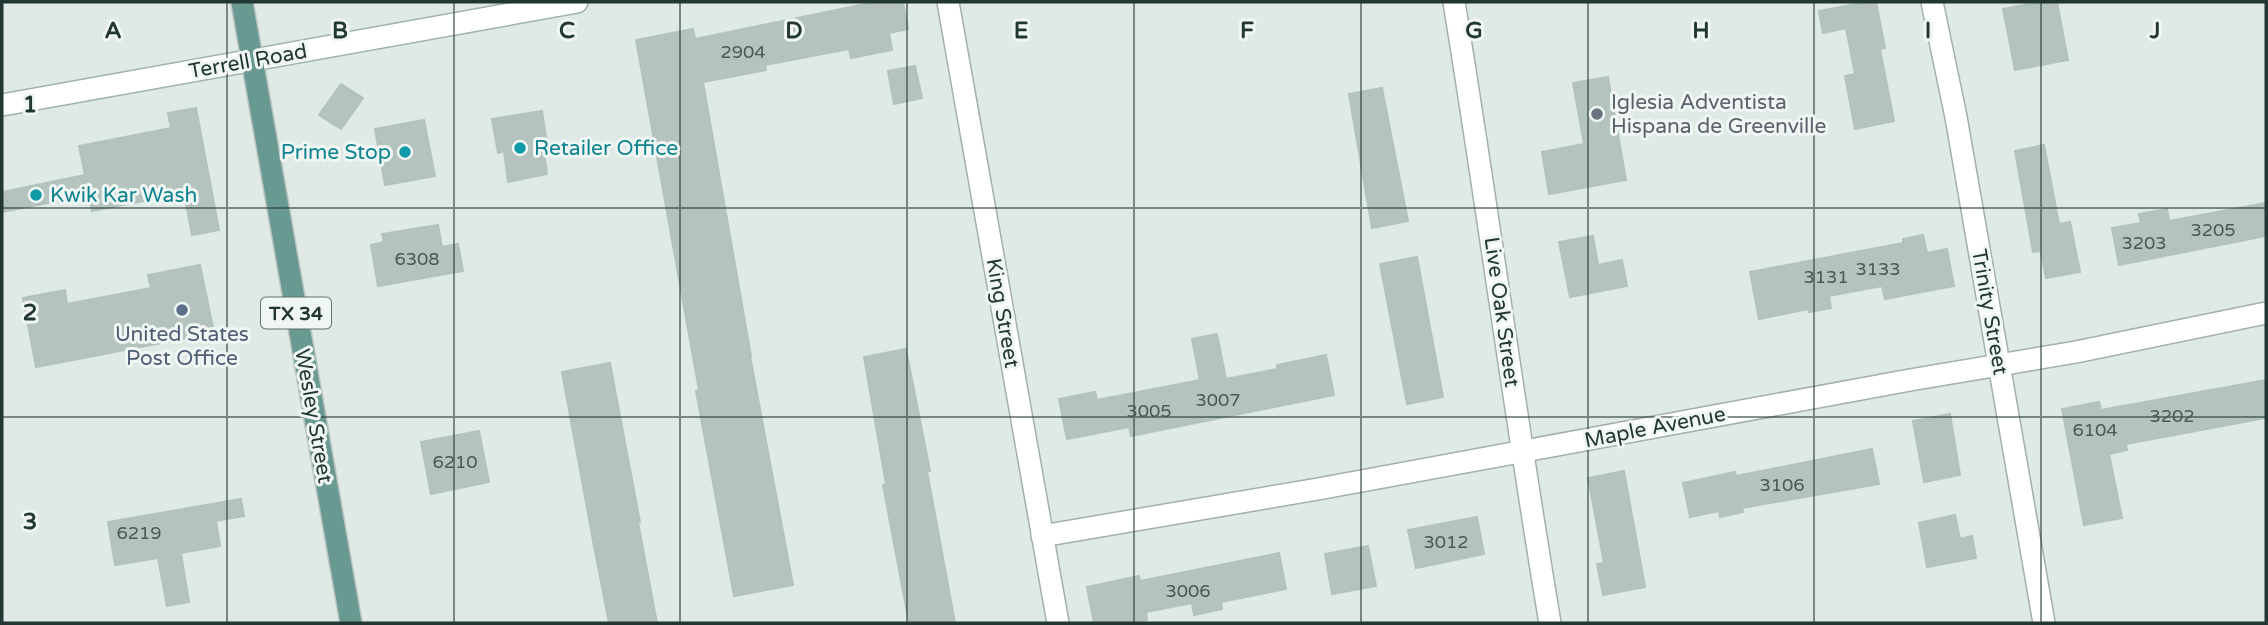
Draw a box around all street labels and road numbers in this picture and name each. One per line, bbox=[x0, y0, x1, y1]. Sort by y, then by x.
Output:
street label: Terrell Road bbox=[187, 39, 309, 84]
street label: Live Oak Street bbox=[1479, 235, 1524, 389]
street label: Trinity Street bbox=[1966, 247, 2013, 377]
street label: King Street bbox=[981, 256, 1024, 370]
road number: TX 34 bbox=[261, 298, 331, 328]
street label: Wesley Street bbox=[289, 347, 338, 485]
street label: Maple Avenue bbox=[1582, 402, 1728, 453]

